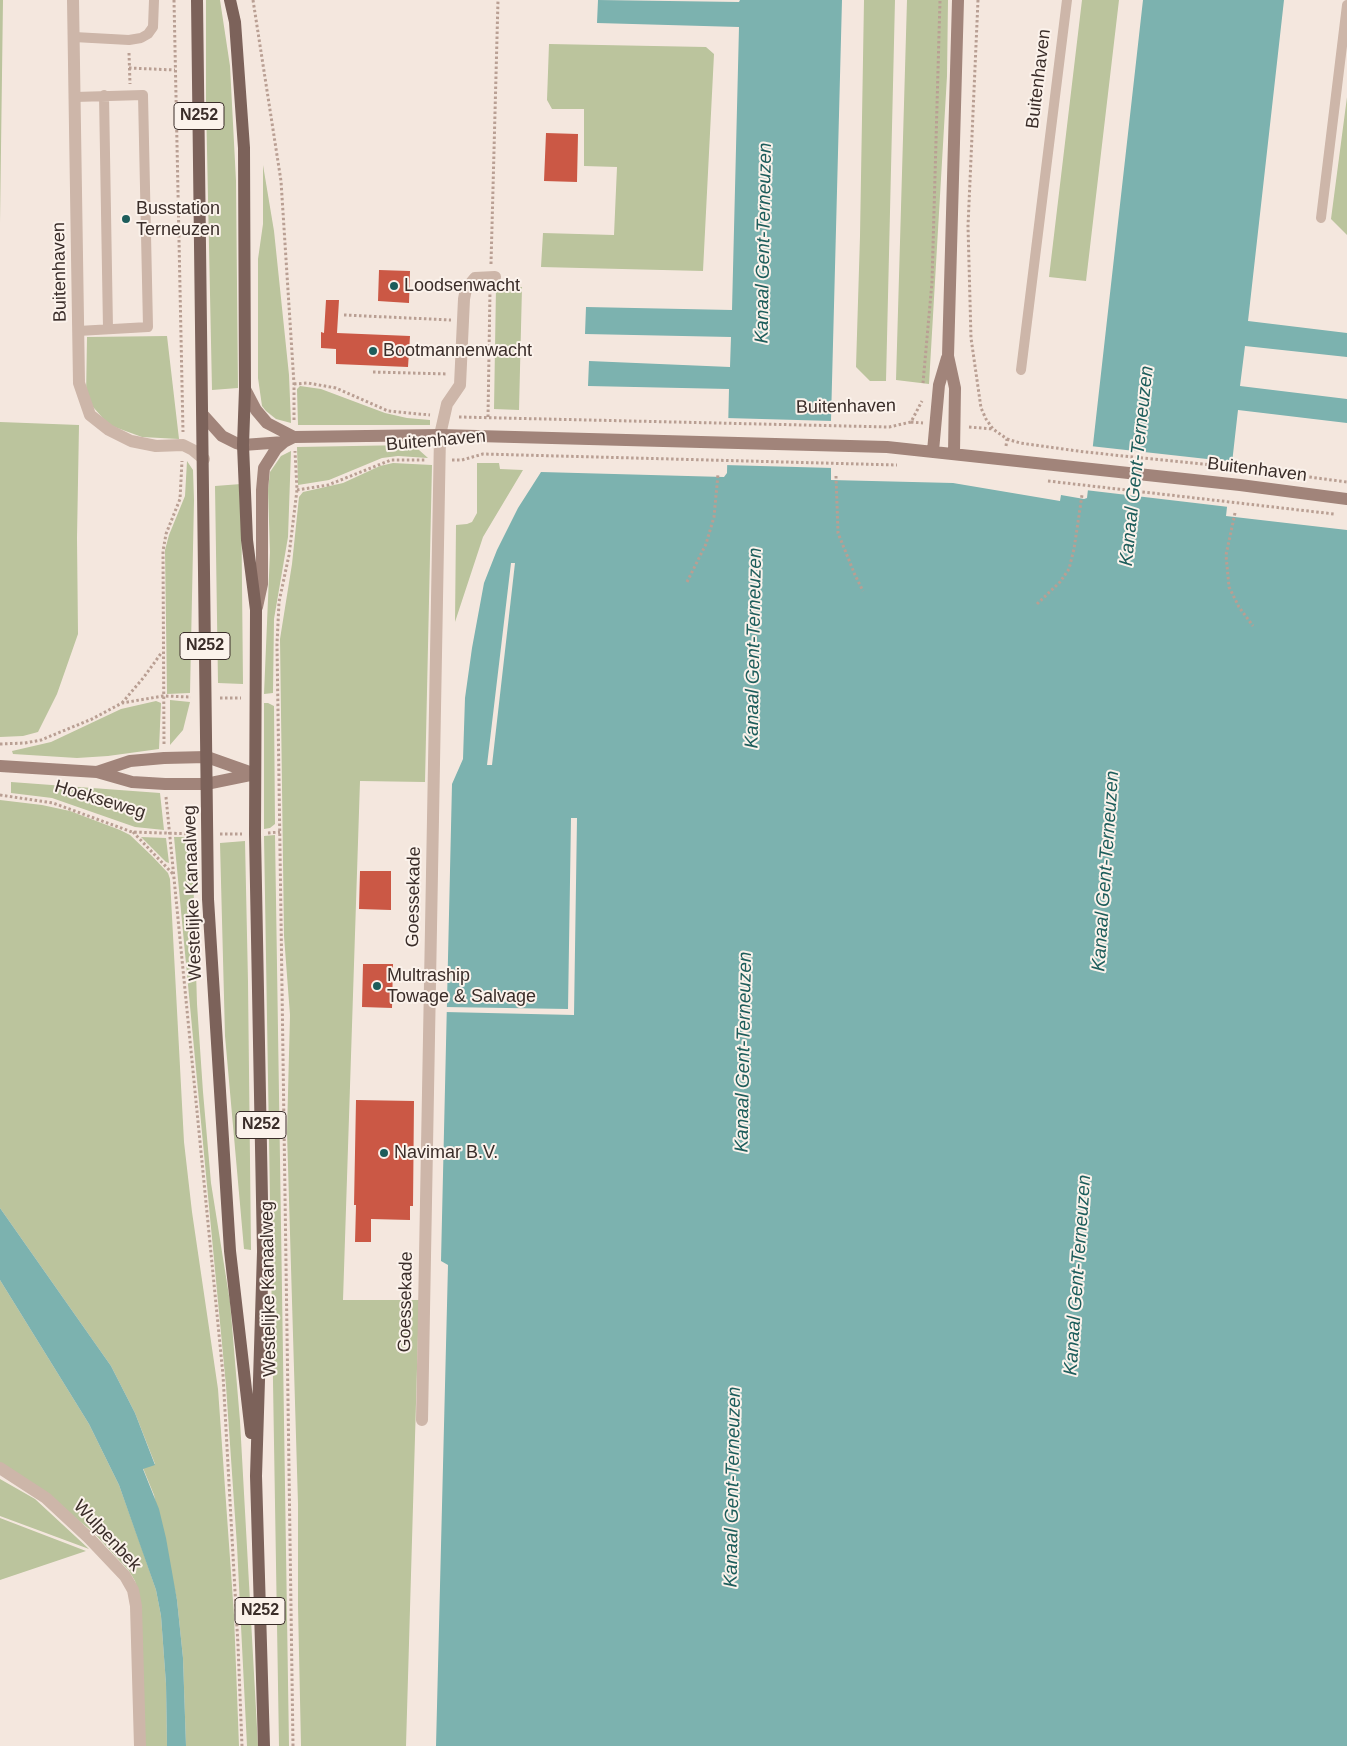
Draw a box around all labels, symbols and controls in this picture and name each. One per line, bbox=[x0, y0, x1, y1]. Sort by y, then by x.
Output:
street label: Buitenhaven bbox=[1022, 28, 1056, 130]
road number: N252 bbox=[174, 102, 224, 130]
water label: Kanaal Gent-Terneuzen bbox=[751, 142, 777, 344]
place label: Busstation Terneuzen bbox=[136, 198, 220, 240]
marker: Busstation Terneuzen bbox=[120, 213, 132, 225]
street label: Buitenhaven bbox=[48, 222, 72, 322]
place label: Loodsenwacht bbox=[404, 275, 520, 297]
marker: Loodsenwacht bbox=[388, 280, 400, 292]
place label: Bootmannenwacht bbox=[383, 340, 532, 362]
marker: Bootmannenwacht bbox=[367, 345, 379, 357]
water label: Kanaal Gent-Terneuzen bbox=[1115, 365, 1159, 567]
street label: Buitenhaven bbox=[796, 395, 896, 419]
street label: Buitenhaven bbox=[385, 426, 487, 456]
street label: Buitenhaven bbox=[1206, 453, 1308, 487]
water label: Kanaal Gent-Terneuzen bbox=[741, 547, 767, 749]
road number: N252 bbox=[180, 632, 230, 659]
water label: Kanaal Gent-Terneuzen bbox=[1088, 770, 1124, 972]
street label: Hoekseweg bbox=[52, 776, 148, 824]
street label: Westelijke Kanaalweg bbox=[179, 805, 207, 981]
street label: Goessekade bbox=[402, 846, 426, 948]
water label: Kanaal Gent-Terneuzen bbox=[731, 951, 757, 1153]
place label: Multraship Towage & Salvage bbox=[387, 965, 536, 1008]
marker: Multraship Towage & Salvage bbox=[371, 980, 383, 992]
road number: N252 bbox=[236, 1112, 286, 1138]
place label: Navimar B.V. bbox=[394, 1142, 498, 1164]
marker: Navimar B.V. bbox=[378, 1147, 390, 1159]
water label: Kanaal Gent-Terneuzen bbox=[1060, 1174, 1096, 1376]
street label: Westelijke Kanaalweg bbox=[257, 1201, 281, 1377]
street label: Goessekade bbox=[394, 1251, 418, 1353]
water label: Kanaal Gent-Terneuzen bbox=[720, 1386, 746, 1588]
street label: Wulpenbek bbox=[69, 1496, 145, 1576]
road number: N252 bbox=[235, 1598, 285, 1624]

